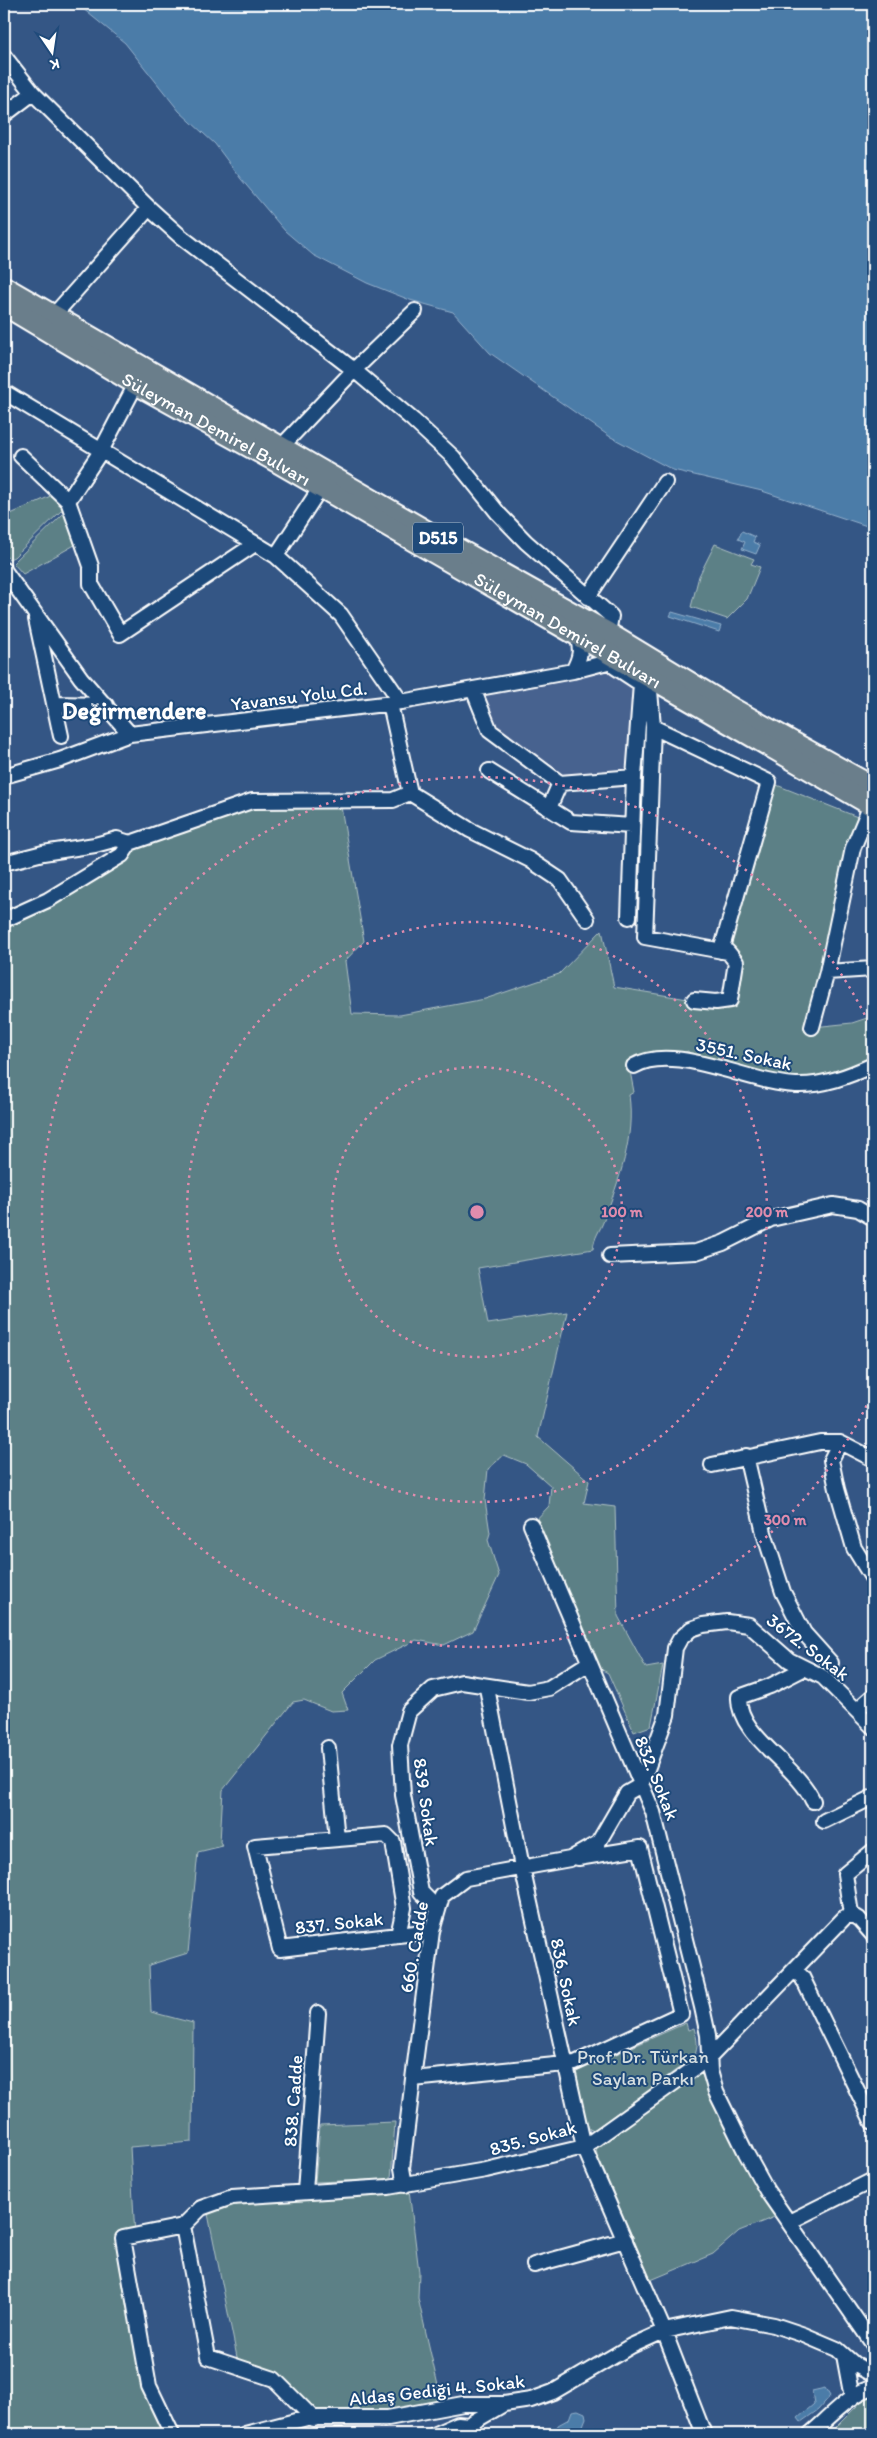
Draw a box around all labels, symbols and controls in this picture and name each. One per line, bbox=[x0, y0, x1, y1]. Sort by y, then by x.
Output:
north arrow bbox=[28, 28, 78, 78]
text: K bbox=[48, 55, 61, 74]
street label: Süleyman Demirel Bulvarı bbox=[118, 367, 315, 491]
road number: D515 bbox=[413, 522, 463, 554]
street label: Süleyman Demirel Bulvarı bbox=[470, 567, 666, 693]
street label: Yavansu Yolu Cd. bbox=[229, 676, 369, 716]
district label: Değirmendere bbox=[62, 696, 206, 726]
street label: 3551. Sokak bbox=[694, 1033, 794, 1075]
centre of rings bbox=[468, 1203, 486, 1221]
text: 100 m bbox=[601, 1203, 643, 1221]
text: 200 m bbox=[746, 1203, 789, 1221]
text: 300 m bbox=[764, 1511, 807, 1529]
street label: 3672. Sokak bbox=[762, 1608, 854, 1686]
street label: 832. Sokak bbox=[630, 1732, 684, 1824]
street label: 839. Sokak bbox=[408, 1756, 444, 1848]
street label: 660. Cadde bbox=[395, 1899, 433, 1995]
street label: 837. Sokak bbox=[294, 1907, 384, 1939]
street label: 836. Sokak bbox=[545, 1936, 587, 2028]
park label: Prof. Dr. Türkan Saylan Parkı bbox=[577, 2045, 709, 2090]
street label: 838. Cadde bbox=[278, 2054, 308, 2148]
street label: 835. Sokak bbox=[487, 2115, 579, 2161]
street label: Aldaş Gediği 4. Sokak bbox=[348, 2369, 526, 2411]

